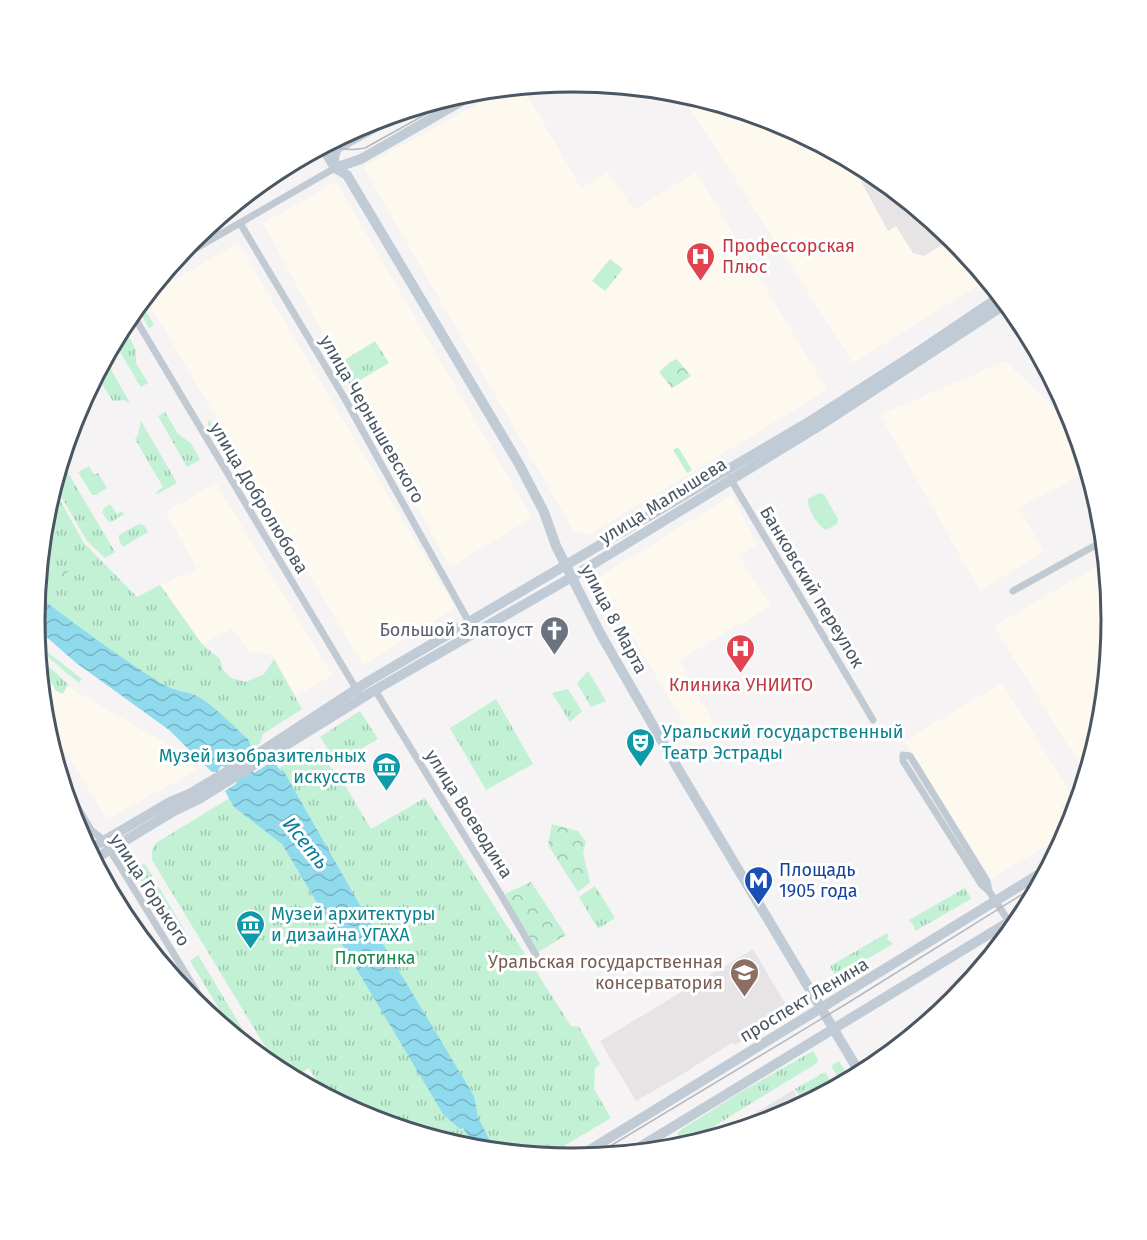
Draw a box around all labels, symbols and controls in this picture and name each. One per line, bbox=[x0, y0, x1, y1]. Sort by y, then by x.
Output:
place label: Профессорская Плюс bbox=[722, 235, 855, 278]
hospital icon: Профессорская Плюс bbox=[685, 240, 717, 282]
street label: улица Чернышевского bbox=[315, 331, 429, 507]
street label: улица Добролюбова bbox=[205, 418, 313, 578]
street label: улица Малышева bbox=[595, 453, 731, 549]
street label: Банковский переулок bbox=[755, 502, 869, 672]
street label: улица 8 Марта bbox=[576, 560, 652, 678]
church icon: Большой Златоуст bbox=[538, 614, 570, 656]
place label: Большой Златоуст bbox=[379, 619, 534, 641]
hospital icon: Клиника УНИИТО bbox=[725, 632, 757, 674]
place label: Клиника УНИИТО bbox=[669, 674, 813, 696]
place label: Уральский государственный Театр Эстрады bbox=[662, 721, 904, 764]
theatre icon: Уральский государственный Театр Эстрады bbox=[625, 726, 657, 768]
place label: Музей изобразительных искусств bbox=[159, 745, 366, 788]
street label: улица Воеводина bbox=[420, 745, 518, 883]
museum icon: Музей изобразительных искусств bbox=[371, 750, 403, 792]
water label: Исеть bbox=[278, 812, 334, 874]
street label: улица Горького bbox=[105, 829, 195, 951]
place label: Площадь 1905 года bbox=[779, 859, 858, 902]
metro station icon: Площадь 1905 года bbox=[742, 864, 774, 906]
place label: Музей архитектуры и дизайна УГАХА bbox=[271, 903, 436, 946]
museum icon: Музей архитектуры и дизайна УГАХА bbox=[234, 908, 266, 950]
park label: Плотинка bbox=[334, 947, 416, 969]
place label: Уральская государственная консерватория bbox=[488, 951, 723, 994]
street label: проспект Ленина bbox=[735, 953, 873, 1047]
school or university icon: Уральская государственная консерватория bbox=[728, 956, 760, 998]

